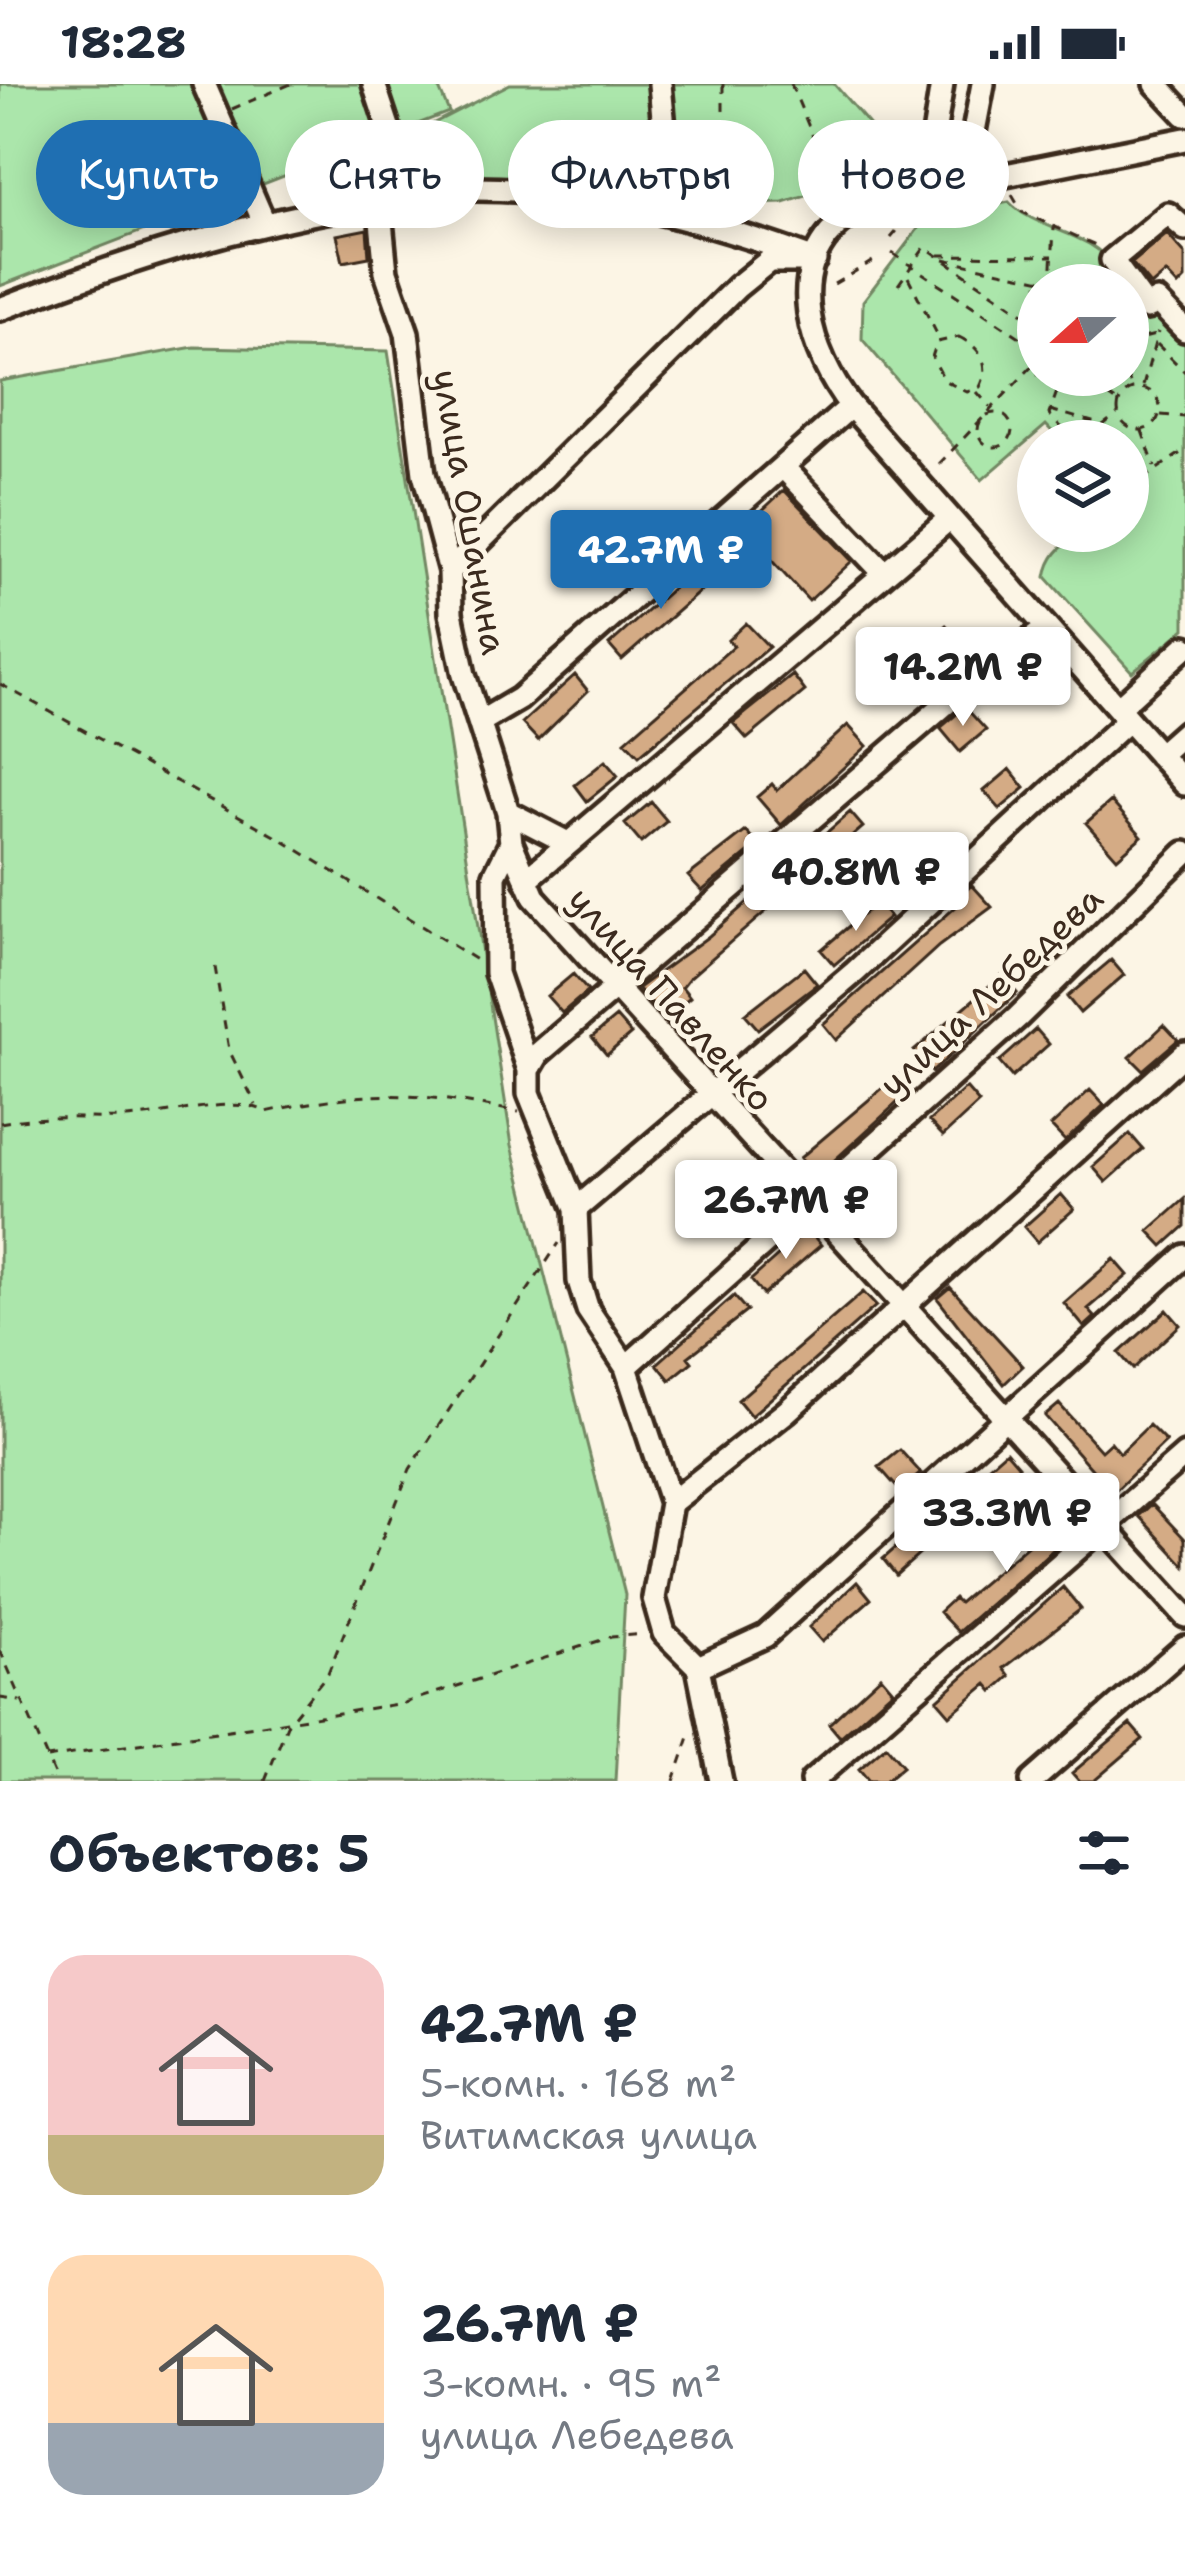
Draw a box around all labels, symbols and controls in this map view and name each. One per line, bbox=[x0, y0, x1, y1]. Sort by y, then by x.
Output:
text: 18:28 bbox=[60, 12, 187, 72]
chip: Купить bbox=[36, 120, 261, 228]
chip: Снять bbox=[285, 120, 484, 228]
chip: Фильтры bbox=[508, 120, 774, 228]
chip: Новое bbox=[798, 120, 1009, 228]
north arrow bbox=[1017, 264, 1149, 396]
map controls bbox=[1017, 264, 1149, 552]
street label: улица Ошанина bbox=[421, 366, 519, 658]
button: layers bbox=[1017, 420, 1149, 552]
pin: 42.7M ₽ bbox=[550, 510, 772, 612]
text: 42.7M ₽ bbox=[578, 523, 744, 575]
pin: 14.2M ₽ bbox=[852, 627, 1074, 729]
text: 14.2M ₽ bbox=[883, 640, 1043, 692]
pin: 40.8M ₽ bbox=[745, 832, 967, 934]
text: 40.8M ₽ bbox=[771, 845, 941, 897]
street label: улица Лебедева bbox=[868, 874, 1114, 1108]
street label: улица Павленко bbox=[557, 876, 785, 1122]
pin: 26.7M ₽ bbox=[675, 1160, 897, 1262]
text: 26.7M ₽ bbox=[702, 1173, 870, 1225]
pin: 33.3M ₽ bbox=[896, 1473, 1118, 1575]
text: 33.3M ₽ bbox=[921, 1486, 1093, 1538]
text: Объектов: 5 bbox=[48, 1819, 370, 1887]
icon: filters bbox=[1071, 1820, 1137, 1886]
text: 42.7M ₽ bbox=[420, 1989, 638, 2057]
icon: home bbox=[144, 2003, 288, 2147]
text: 5-комн. · 168 m² bbox=[420, 2057, 736, 2109]
text: Витимская улица bbox=[420, 2109, 757, 2161]
text: 26.7M ₽ bbox=[420, 2289, 640, 2357]
icon: home bbox=[144, 2303, 288, 2447]
text: 3-комн. · 95 m² bbox=[420, 2357, 722, 2409]
text: улица Лебедева bbox=[420, 2409, 734, 2461]

